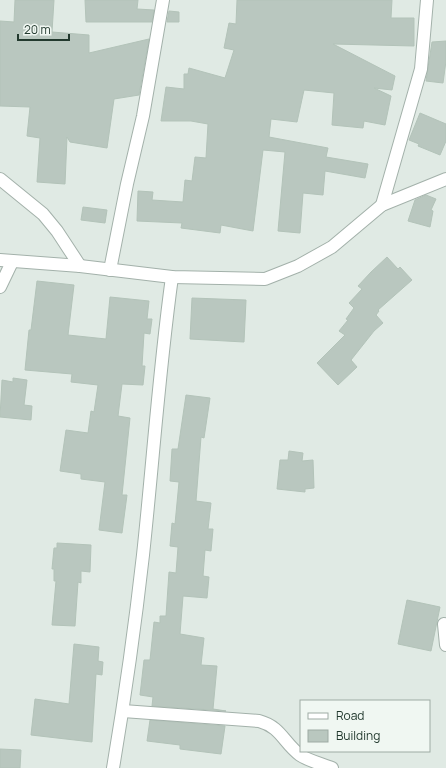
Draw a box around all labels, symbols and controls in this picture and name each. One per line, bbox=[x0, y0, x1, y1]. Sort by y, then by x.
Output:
scale bar bbox=[18, 16, 69, 42]
text: 20 m bbox=[24, 21, 51, 38]
legend bbox=[300, 700, 430, 752]
text: Road bbox=[336, 707, 364, 724]
text: Building bbox=[336, 727, 380, 744]

